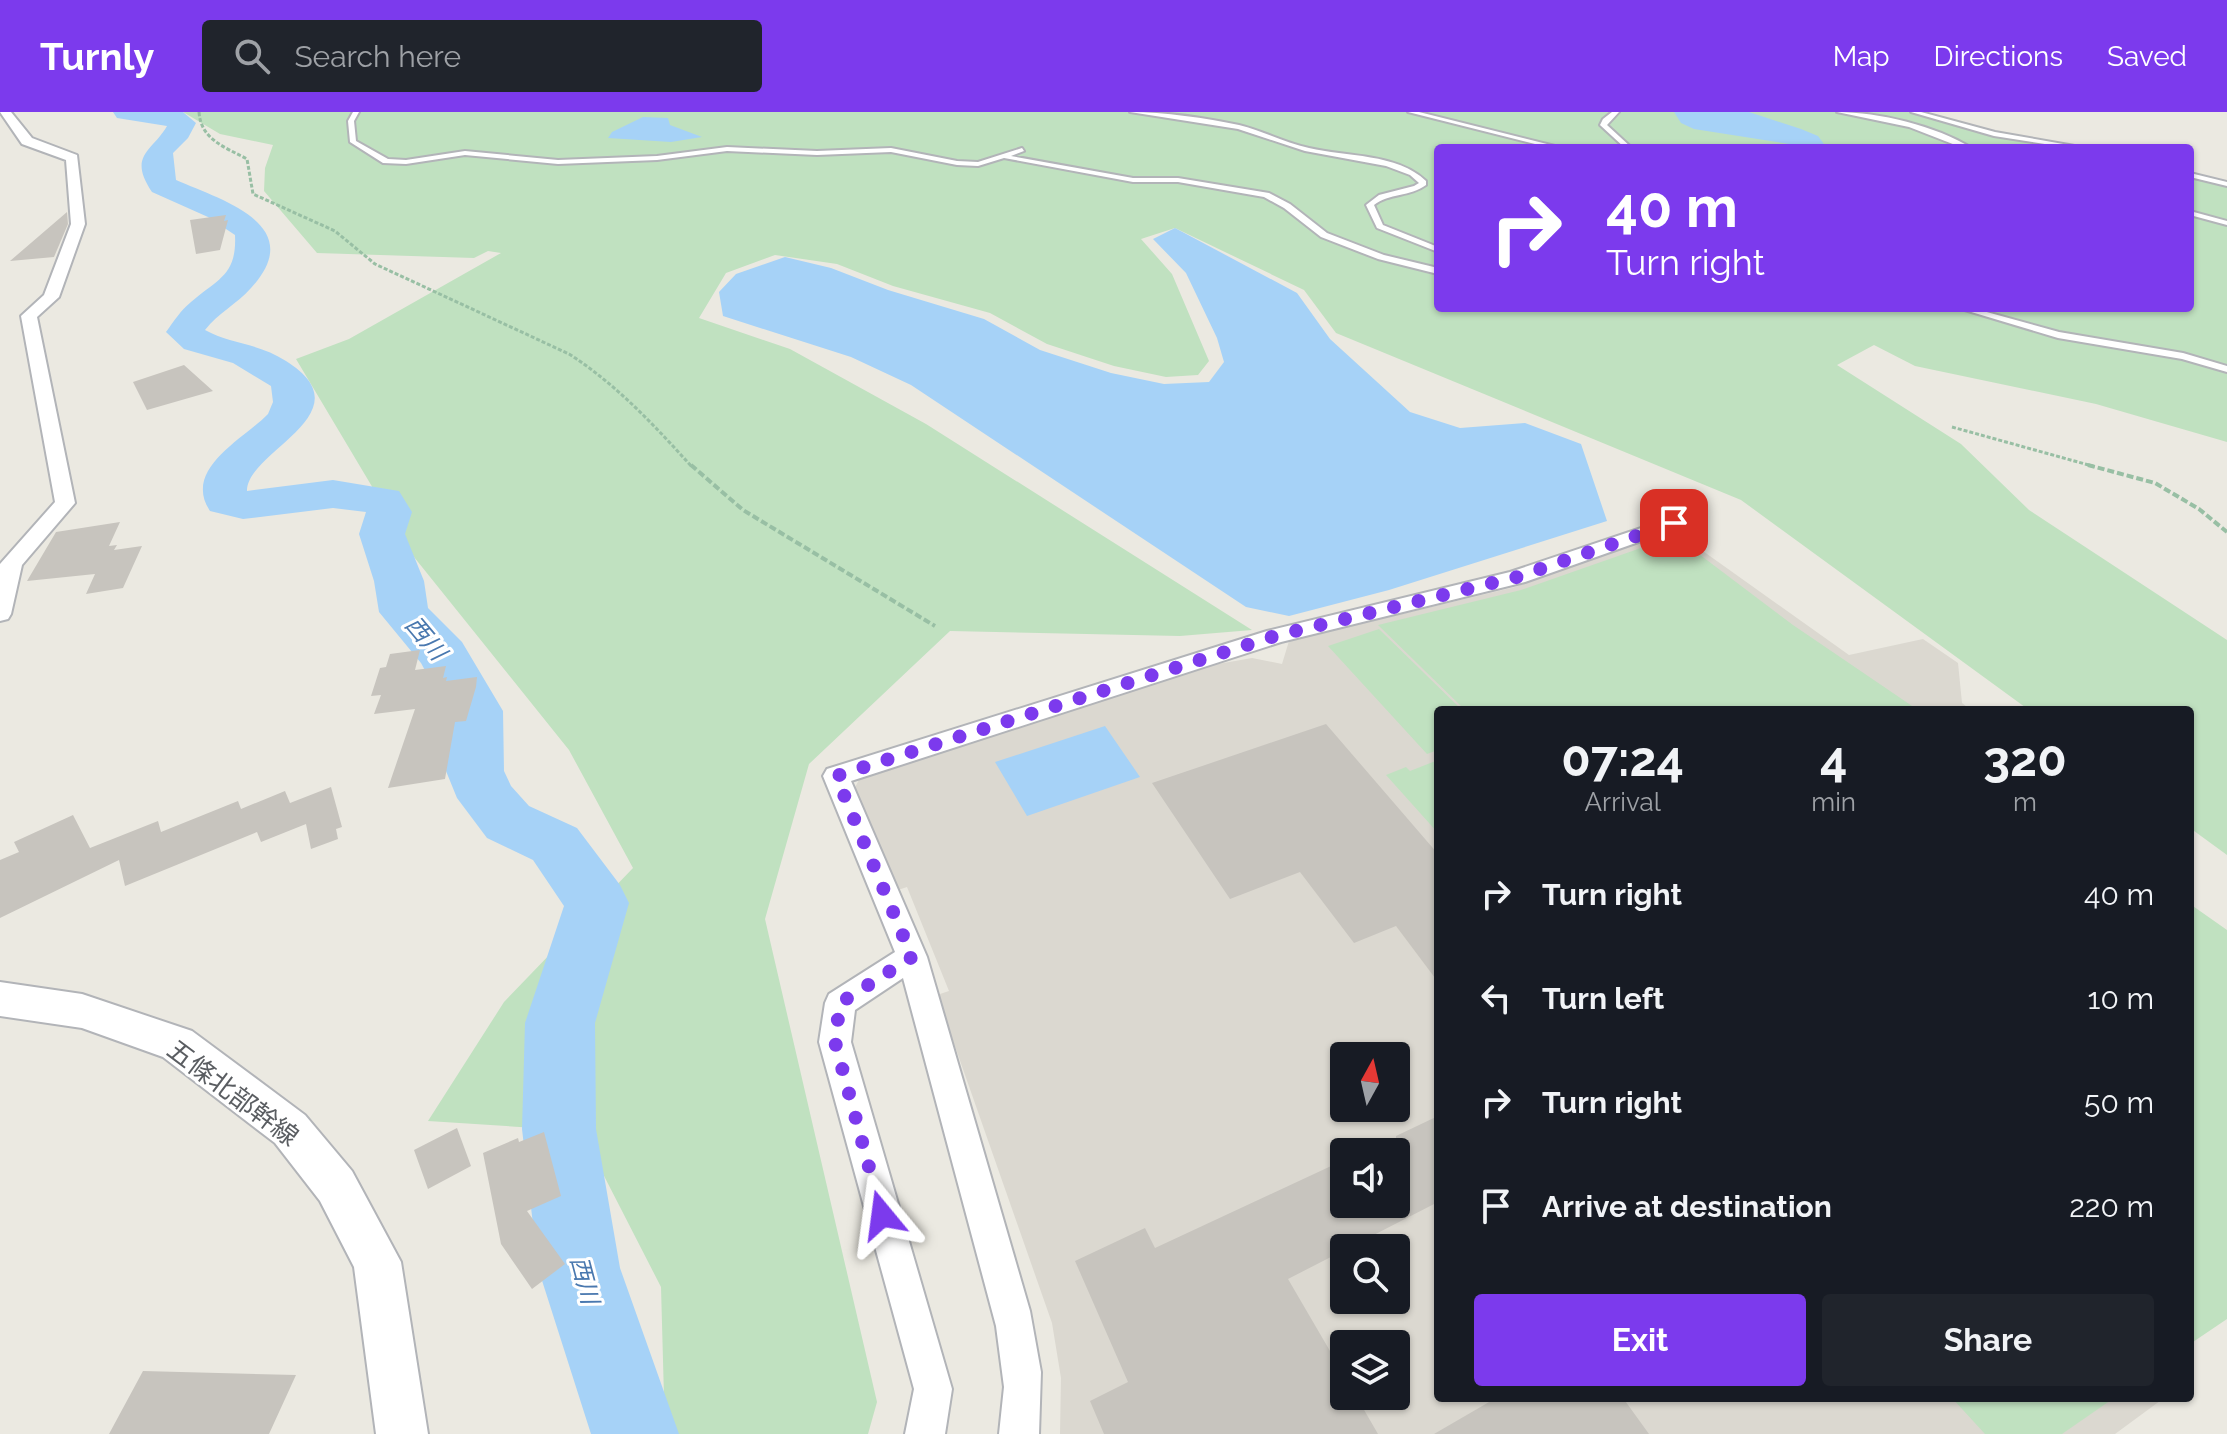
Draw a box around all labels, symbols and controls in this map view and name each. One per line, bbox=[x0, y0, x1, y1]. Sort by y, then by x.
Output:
search box bbox=[202, 20, 762, 92]
text: Turnly bbox=[40, 34, 154, 79]
icon: search bbox=[230, 34, 274, 78]
text: Search here bbox=[294, 39, 461, 74]
text: Map bbox=[1833, 40, 1890, 73]
text: Directions bbox=[1934, 40, 2063, 73]
text: Saved bbox=[2107, 40, 2187, 73]
text: 40 m bbox=[1606, 174, 1738, 240]
icon: right bbox=[1474, 176, 1578, 280]
text: Turn right bbox=[1606, 241, 1765, 283]
pin bbox=[1640, 489, 1708, 557]
icon: arrive bbox=[1652, 501, 1696, 545]
water label: 西川 bbox=[399, 610, 454, 668]
text: 07:24 bbox=[1561, 731, 1684, 787]
text: 4 bbox=[1820, 731, 1847, 787]
text: 320 bbox=[1983, 731, 2067, 787]
text: Arrival bbox=[1585, 787, 1661, 817]
text: min bbox=[1811, 787, 1856, 817]
text: m bbox=[2013, 787, 2037, 817]
icon: right bbox=[1474, 872, 1518, 916]
text: Turn right bbox=[1542, 877, 1682, 912]
text: 40 m bbox=[2084, 877, 2154, 912]
icon: left bbox=[1474, 976, 1518, 1020]
text: Turn left bbox=[1542, 981, 1664, 1016]
text: 10 m bbox=[2088, 981, 2154, 1016]
street label: 五條北部幹線 bbox=[162, 1034, 304, 1152]
north arrow bbox=[1330, 1042, 1410, 1122]
map controls bbox=[1330, 1042, 1410, 1410]
icon: right bbox=[1474, 1080, 1518, 1124]
text: Turn right bbox=[1542, 1085, 1682, 1120]
text: 50 m bbox=[2084, 1085, 2154, 1120]
button: sound bbox=[1330, 1138, 1410, 1218]
position arrow bbox=[840, 1173, 924, 1257]
icon: arrive bbox=[1474, 1184, 1518, 1228]
text: Arrive at destination bbox=[1542, 1189, 1832, 1224]
text: 220 m bbox=[2069, 1189, 2154, 1224]
button: search bbox=[1330, 1234, 1410, 1314]
water label: 西川 bbox=[565, 1253, 606, 1310]
button: Exit bbox=[1474, 1294, 1806, 1386]
button: Share bbox=[1822, 1294, 2154, 1386]
button: layers bbox=[1330, 1330, 1410, 1410]

